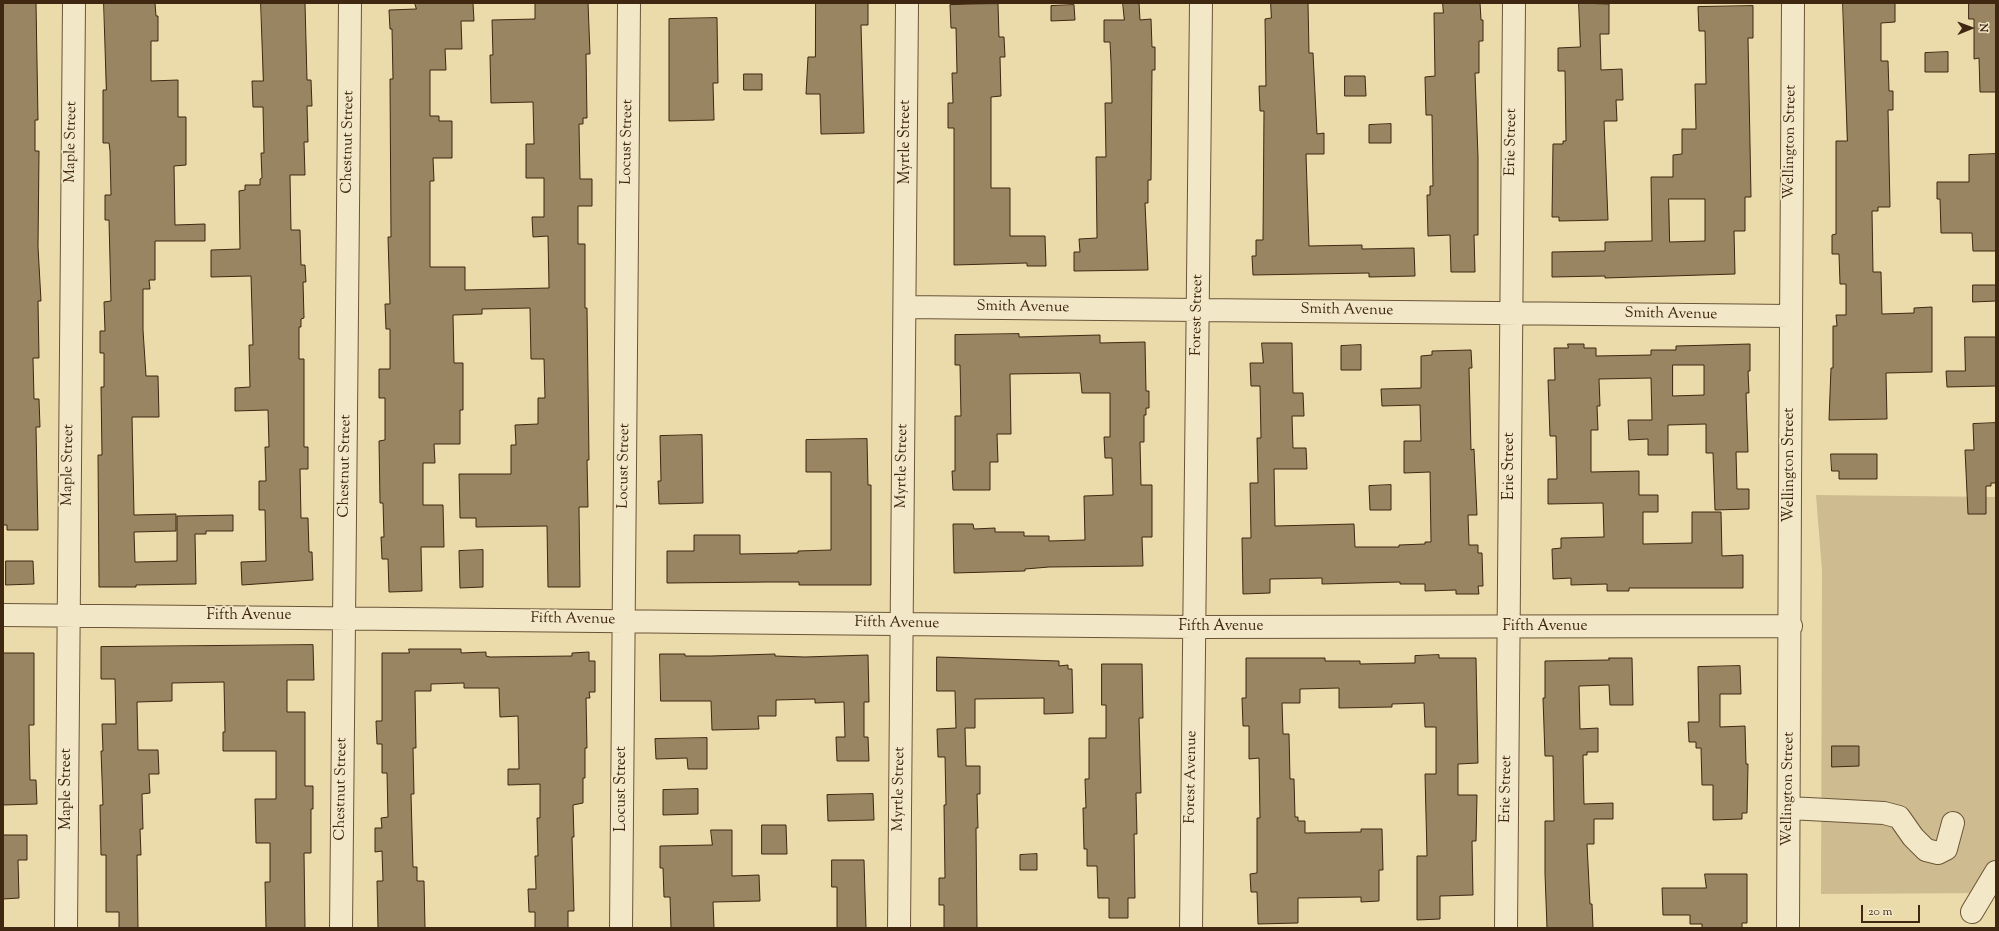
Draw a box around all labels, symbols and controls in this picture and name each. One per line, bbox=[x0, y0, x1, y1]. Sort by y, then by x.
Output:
north arrow bbox=[1951, 8, 1991, 48]
text: N bbox=[1975, 23, 1991, 32]
street label: Wellington Street bbox=[1781, 84, 1801, 200]
street label: Chestnut Street bbox=[339, 90, 359, 194]
street label: Locust Street bbox=[618, 99, 638, 185]
street label: Myrtle Street bbox=[897, 100, 915, 184]
street label: Maple Street bbox=[62, 101, 82, 183]
street label: Erie Street bbox=[1502, 108, 1522, 176]
street label: Forest Street bbox=[1188, 274, 1208, 356]
street label: Smith Avenue bbox=[976, 298, 1070, 318]
street label: Smith Avenue bbox=[1300, 301, 1394, 321]
street label: Smith Avenue bbox=[1624, 305, 1718, 325]
street label: Wellington Street bbox=[1781, 408, 1799, 522]
street label: Chestnut Street bbox=[336, 414, 356, 518]
street label: Locust Street bbox=[615, 423, 635, 509]
street label: Myrtle Street bbox=[893, 423, 913, 509]
street label: Maple Street bbox=[59, 424, 79, 506]
street label: Erie Street bbox=[1501, 432, 1519, 500]
street label: Fifth Avenue bbox=[207, 607, 291, 625]
street label: Fifth Avenue bbox=[530, 610, 616, 630]
street label: Fifth Avenue bbox=[854, 614, 940, 634]
street label: Fifth Avenue bbox=[1179, 618, 1263, 636]
street label: Fifth Avenue bbox=[1503, 618, 1587, 636]
street label: Forest Avenue bbox=[1182, 730, 1202, 824]
street label: Wellington Street bbox=[1779, 731, 1799, 847]
street label: Chestnut Street bbox=[332, 737, 352, 841]
street label: Locust Street bbox=[613, 746, 631, 832]
street label: Myrtle Street bbox=[890, 746, 910, 832]
street label: Maple Street bbox=[58, 748, 76, 830]
street label: Erie Street bbox=[1497, 755, 1517, 823]
scale bar bbox=[1863, 897, 1922, 923]
text: 20 m bbox=[1868, 903, 1892, 921]

